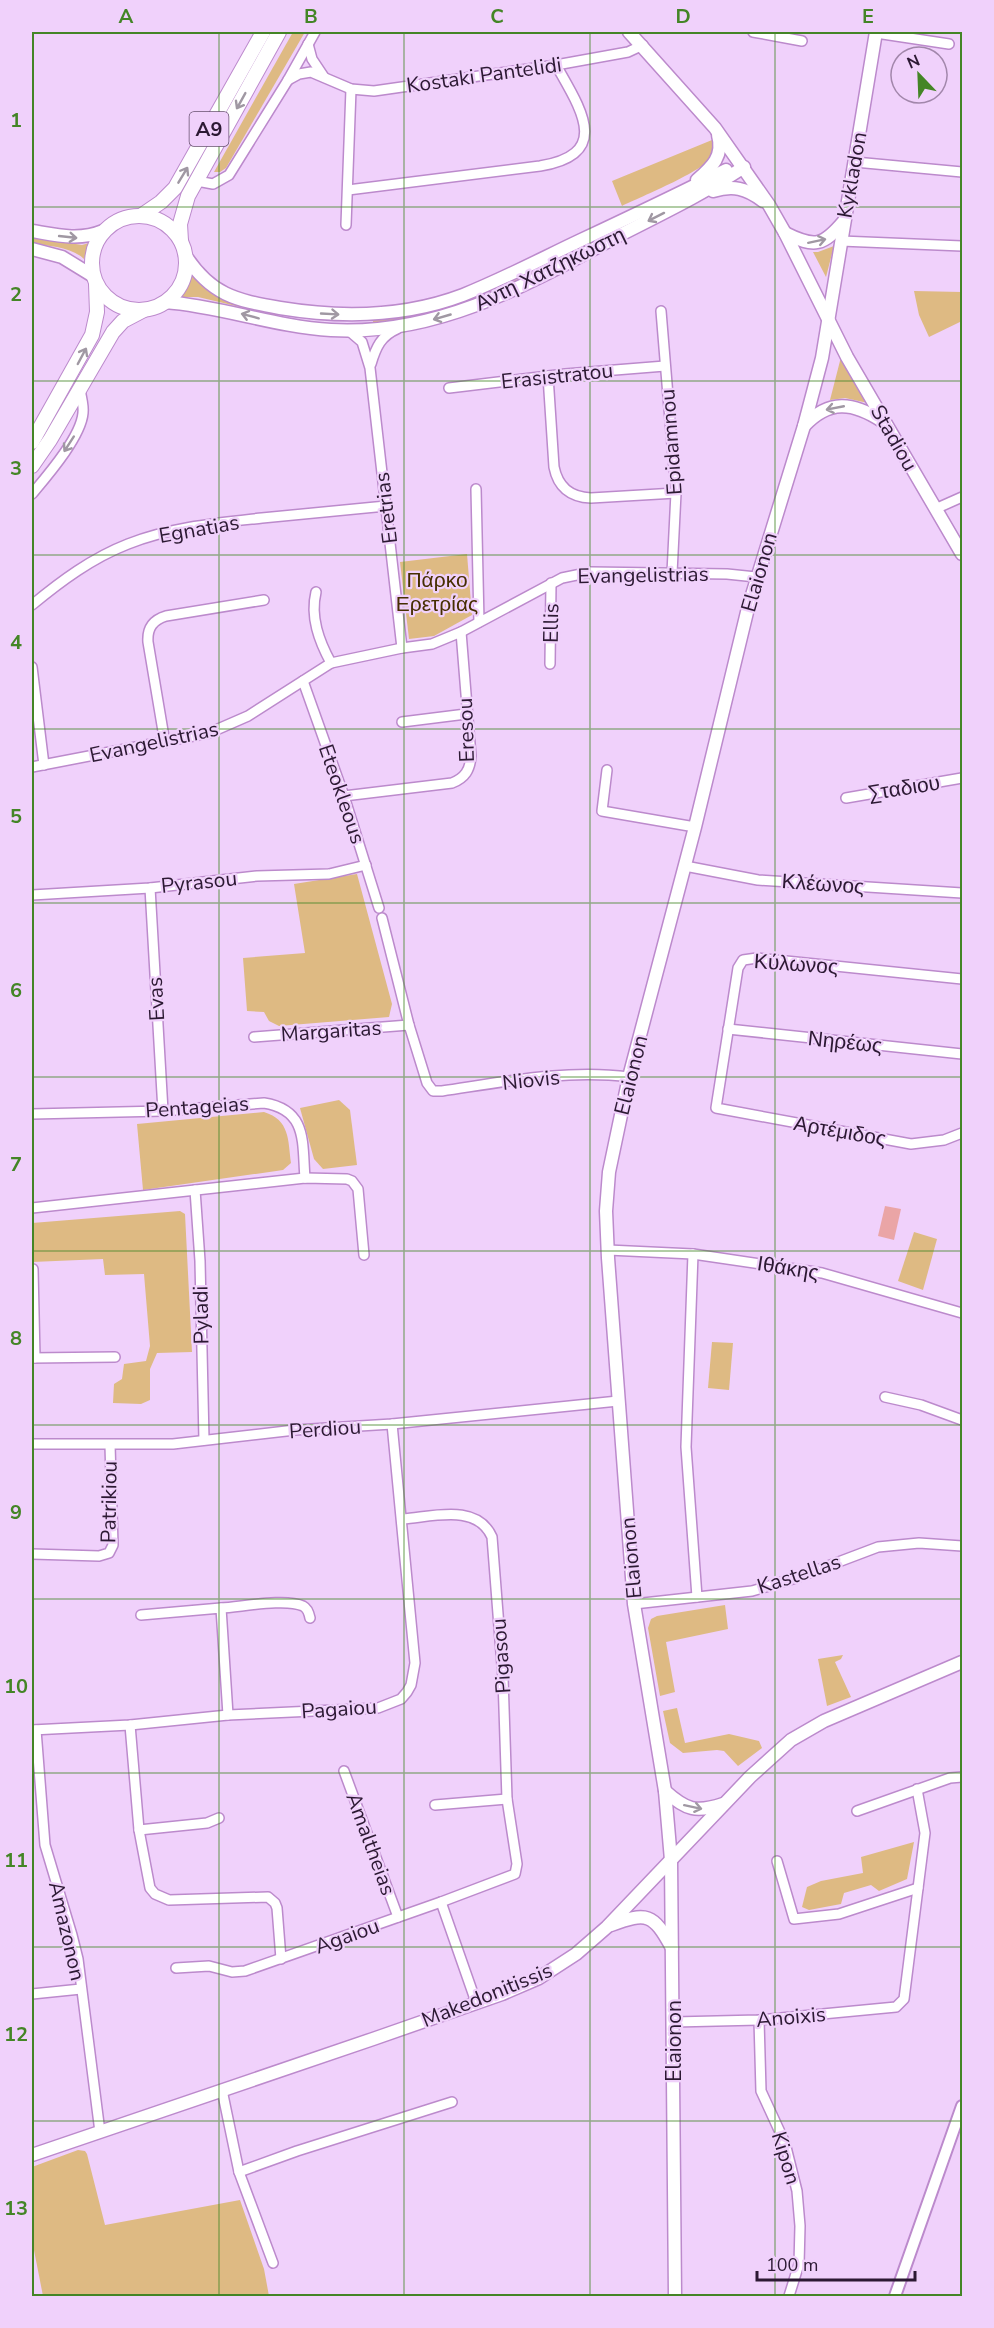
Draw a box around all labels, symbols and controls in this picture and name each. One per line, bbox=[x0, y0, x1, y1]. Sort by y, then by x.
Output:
text: A bbox=[119, 3, 134, 30]
text: B bbox=[304, 3, 318, 30]
text: C bbox=[490, 3, 504, 30]
text: D bbox=[675, 3, 691, 30]
text: E bbox=[862, 3, 874, 30]
north arrow bbox=[889, 45, 949, 105]
street label: Kostaki Pantelidi bbox=[405, 50, 563, 100]
text: N bbox=[904, 50, 923, 75]
one-way arrow bbox=[234, 93, 246, 110]
text: 1 bbox=[10, 107, 22, 134]
road number: A9 bbox=[190, 112, 228, 146]
street label: Kykladon bbox=[831, 130, 873, 220]
one-way arrow bbox=[178, 167, 190, 184]
one-way arrow bbox=[647, 211, 665, 223]
street label: Αντη Χατζηκωστη bbox=[470, 221, 630, 317]
one-way arrow bbox=[57, 231, 77, 242]
one-way arrow bbox=[807, 235, 826, 246]
text: 2 bbox=[10, 281, 22, 308]
one-way arrow bbox=[319, 308, 339, 319]
one-way arrow bbox=[240, 310, 259, 321]
one-way arrow bbox=[433, 312, 452, 323]
one-way arrow bbox=[77, 347, 88, 365]
street label: Erasistratou bbox=[500, 356, 614, 396]
street label: Epidamnou bbox=[653, 388, 689, 496]
street label: Stadiou bbox=[864, 400, 924, 476]
one-way arrow bbox=[826, 403, 845, 414]
one-way arrow bbox=[62, 435, 75, 452]
text: 3 bbox=[10, 455, 22, 482]
street label: Eretrias bbox=[368, 471, 404, 545]
street label: Egnatias bbox=[157, 508, 241, 550]
street label: Elaionon bbox=[734, 529, 784, 615]
street label: Evangelistrias bbox=[577, 560, 709, 590]
park label: Πάρκο Ερετρίας bbox=[396, 566, 478, 618]
street label: Ellis bbox=[537, 603, 565, 643]
text: 4 bbox=[10, 629, 22, 656]
street label: Eresou bbox=[451, 697, 481, 763]
street label: Evangelistrias bbox=[87, 715, 221, 769]
street label: Eteokleous bbox=[312, 740, 372, 848]
street label: Σταδιου bbox=[866, 769, 942, 807]
text: 5 bbox=[10, 803, 22, 830]
street label: Pyrasou bbox=[160, 864, 238, 900]
street label: Κλέωνος bbox=[781, 867, 865, 901]
street label: Κύλωνος bbox=[753, 947, 839, 981]
street label: Evas bbox=[141, 976, 171, 1022]
text: 6 bbox=[10, 977, 22, 1004]
street label: Margaritas bbox=[280, 1014, 382, 1048]
street label: Νηρέως bbox=[806, 1024, 884, 1060]
street label: Elaionon bbox=[608, 1032, 654, 1118]
street label: Niovis bbox=[501, 1063, 561, 1097]
street label: Pentageias bbox=[144, 1089, 250, 1125]
street label: Αρτέμιδος bbox=[792, 1109, 888, 1153]
text: 7 bbox=[10, 1151, 22, 1178]
street label: Ιθάκης bbox=[755, 1249, 821, 1287]
street label: Pyladi bbox=[186, 1285, 216, 1345]
text: 8 bbox=[10, 1325, 22, 1352]
street label: Perdiou bbox=[288, 1413, 362, 1445]
street label: Patrikiou bbox=[94, 1461, 124, 1543]
text: 9 bbox=[10, 1499, 22, 1526]
street label: Elaionon bbox=[613, 1516, 649, 1600]
street label: Kastellas bbox=[754, 1547, 844, 1601]
street label: Pigasou bbox=[484, 1618, 518, 1694]
text: 10 bbox=[4, 1673, 28, 1700]
street label: Pagaiou bbox=[300, 1692, 378, 1726]
street label: Amaltheias bbox=[340, 1789, 402, 1899]
one-way arrow bbox=[683, 1802, 702, 1813]
text: 11 bbox=[4, 1847, 28, 1874]
street label: Amazonon bbox=[42, 1879, 92, 1983]
street label: Agaiou bbox=[311, 1911, 383, 1961]
street label: Makedonitissis bbox=[417, 1956, 557, 2034]
street label: Elaionon bbox=[660, 2000, 688, 2082]
street label: Anoixis bbox=[755, 2000, 827, 2034]
text: 12 bbox=[4, 2021, 28, 2048]
street label: Kipon bbox=[765, 2128, 807, 2188]
text: 13 bbox=[4, 2195, 28, 2222]
scale bar bbox=[757, 2244, 914, 2282]
text: 100 m bbox=[766, 2253, 818, 2277]

